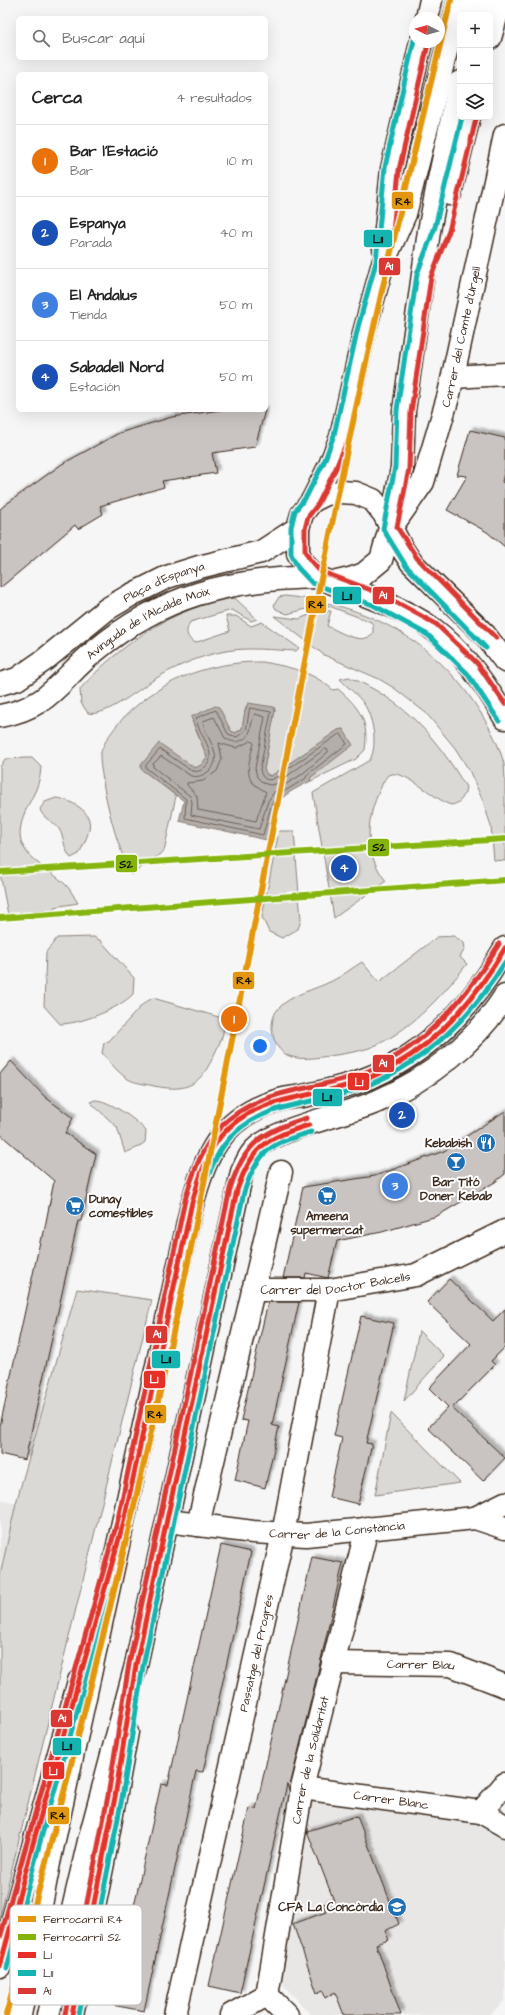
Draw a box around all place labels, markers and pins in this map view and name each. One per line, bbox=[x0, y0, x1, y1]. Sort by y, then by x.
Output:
pin: 4 bbox=[331, 853, 357, 883]
pin: 1 bbox=[221, 1004, 247, 1034]
pin: 2 bbox=[389, 1100, 415, 1130]
restaurant icon: Kebabish bbox=[475, 1132, 497, 1154]
place label: Kebabish bbox=[425, 1135, 473, 1152]
bar icon: Bar Titó Doner Kebab bbox=[445, 1151, 467, 1173]
pin: 3 bbox=[382, 1171, 408, 1201]
place label: Bar Titó Doner Kebab bbox=[420, 1174, 492, 1205]
supermarket icon: Ameena supermercat bbox=[316, 1185, 338, 1207]
place label: Dunay comestibles bbox=[89, 1191, 153, 1222]
supermarket icon: Dunay comestibles bbox=[64, 1195, 86, 1217]
place label: Ameena supermercat bbox=[291, 1208, 364, 1240]
school or university icon: CFA La Concòrdia bbox=[386, 1896, 408, 1918]
place label: CFA La Concòrdia bbox=[278, 1899, 384, 1916]

